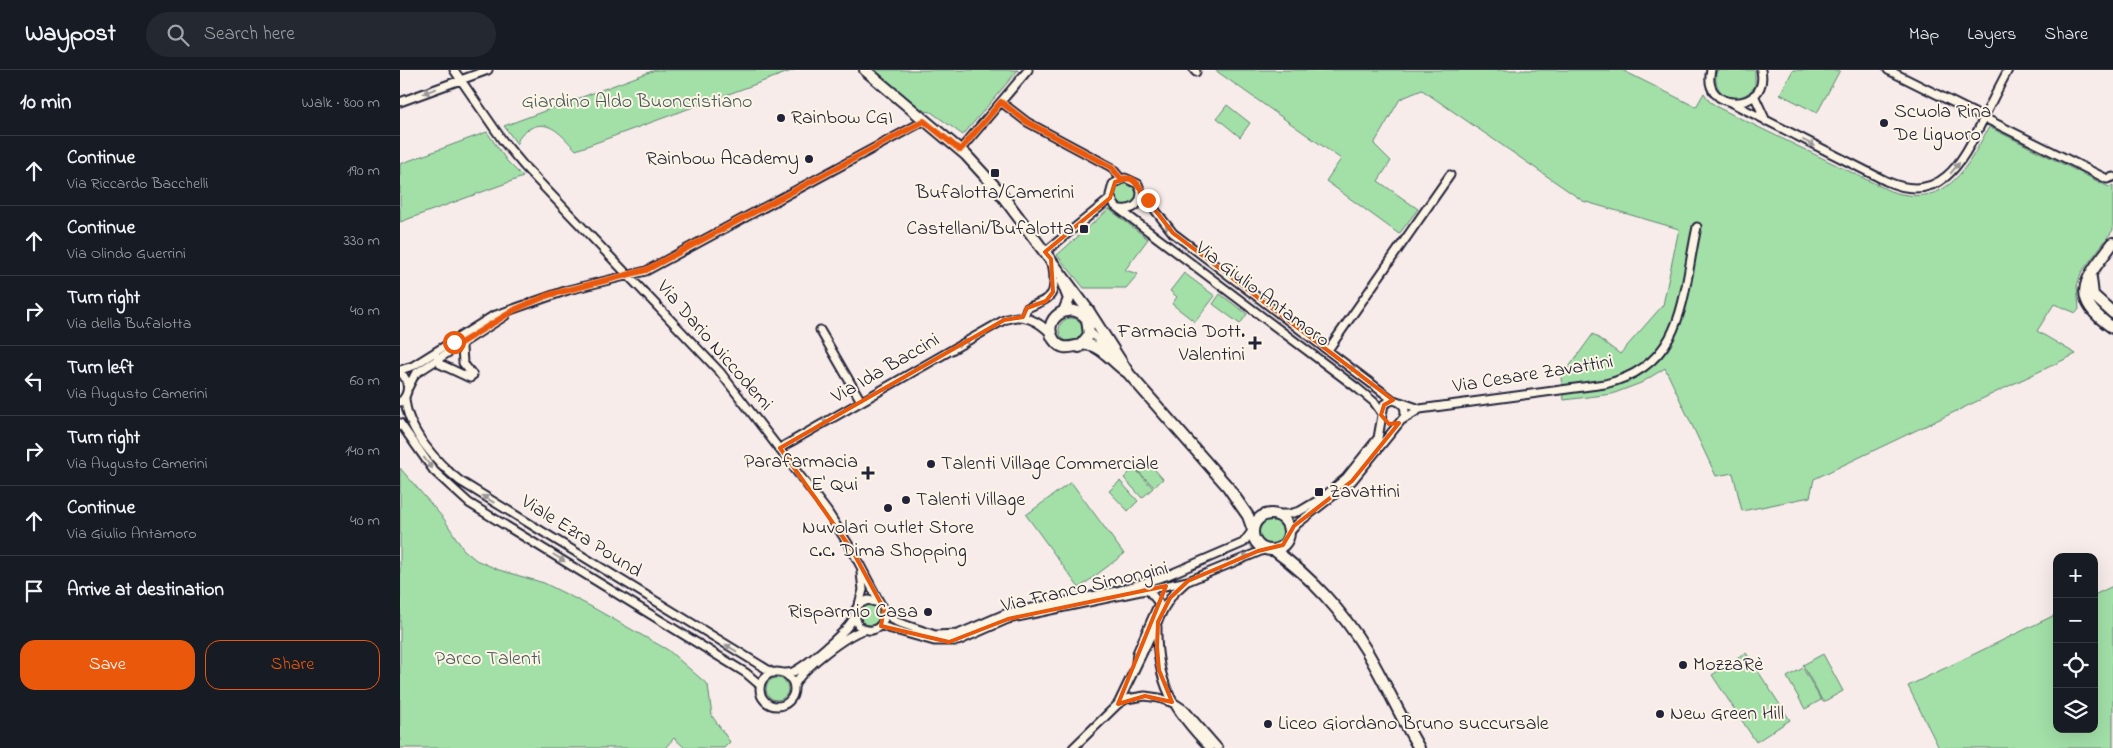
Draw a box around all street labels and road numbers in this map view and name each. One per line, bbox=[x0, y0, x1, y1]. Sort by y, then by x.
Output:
street label: Via Giulio Antamoro bbox=[1188, 234, 1335, 355]
street label: Via Dario Niccodemi bbox=[648, 273, 779, 418]
street label: Via Ida Baccini bbox=[826, 326, 945, 412]
street label: Via Cesare Zavattini bbox=[1450, 348, 1615, 402]
street label: Viale Ezra Pound bbox=[514, 488, 647, 586]
street label: Via Franco Simongini bbox=[998, 555, 1172, 623]

